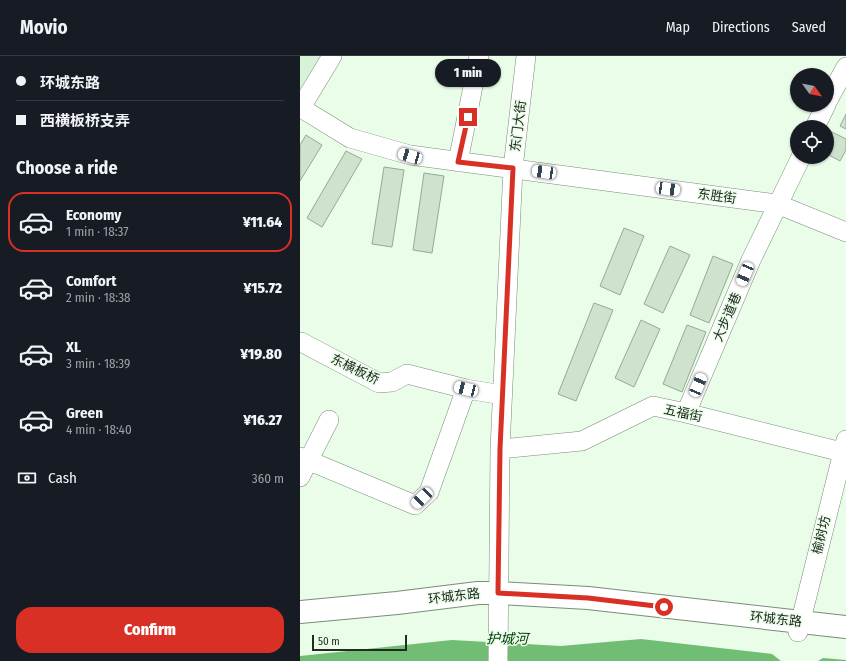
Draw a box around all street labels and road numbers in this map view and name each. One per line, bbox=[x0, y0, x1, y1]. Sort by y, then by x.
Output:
street label: 东门大街 bbox=[507, 99, 529, 153]
street label: 东胜街 bbox=[697, 186, 737, 206]
street label: 大步道巷 bbox=[710, 290, 744, 344]
street label: 东横板桥 bbox=[328, 351, 382, 387]
street label: 五福街 bbox=[662, 402, 704, 424]
street label: 榆树坊 bbox=[809, 514, 833, 556]
street label: 环城东路 bbox=[427, 585, 481, 607]
street label: 环城东路 bbox=[749, 609, 803, 629]

